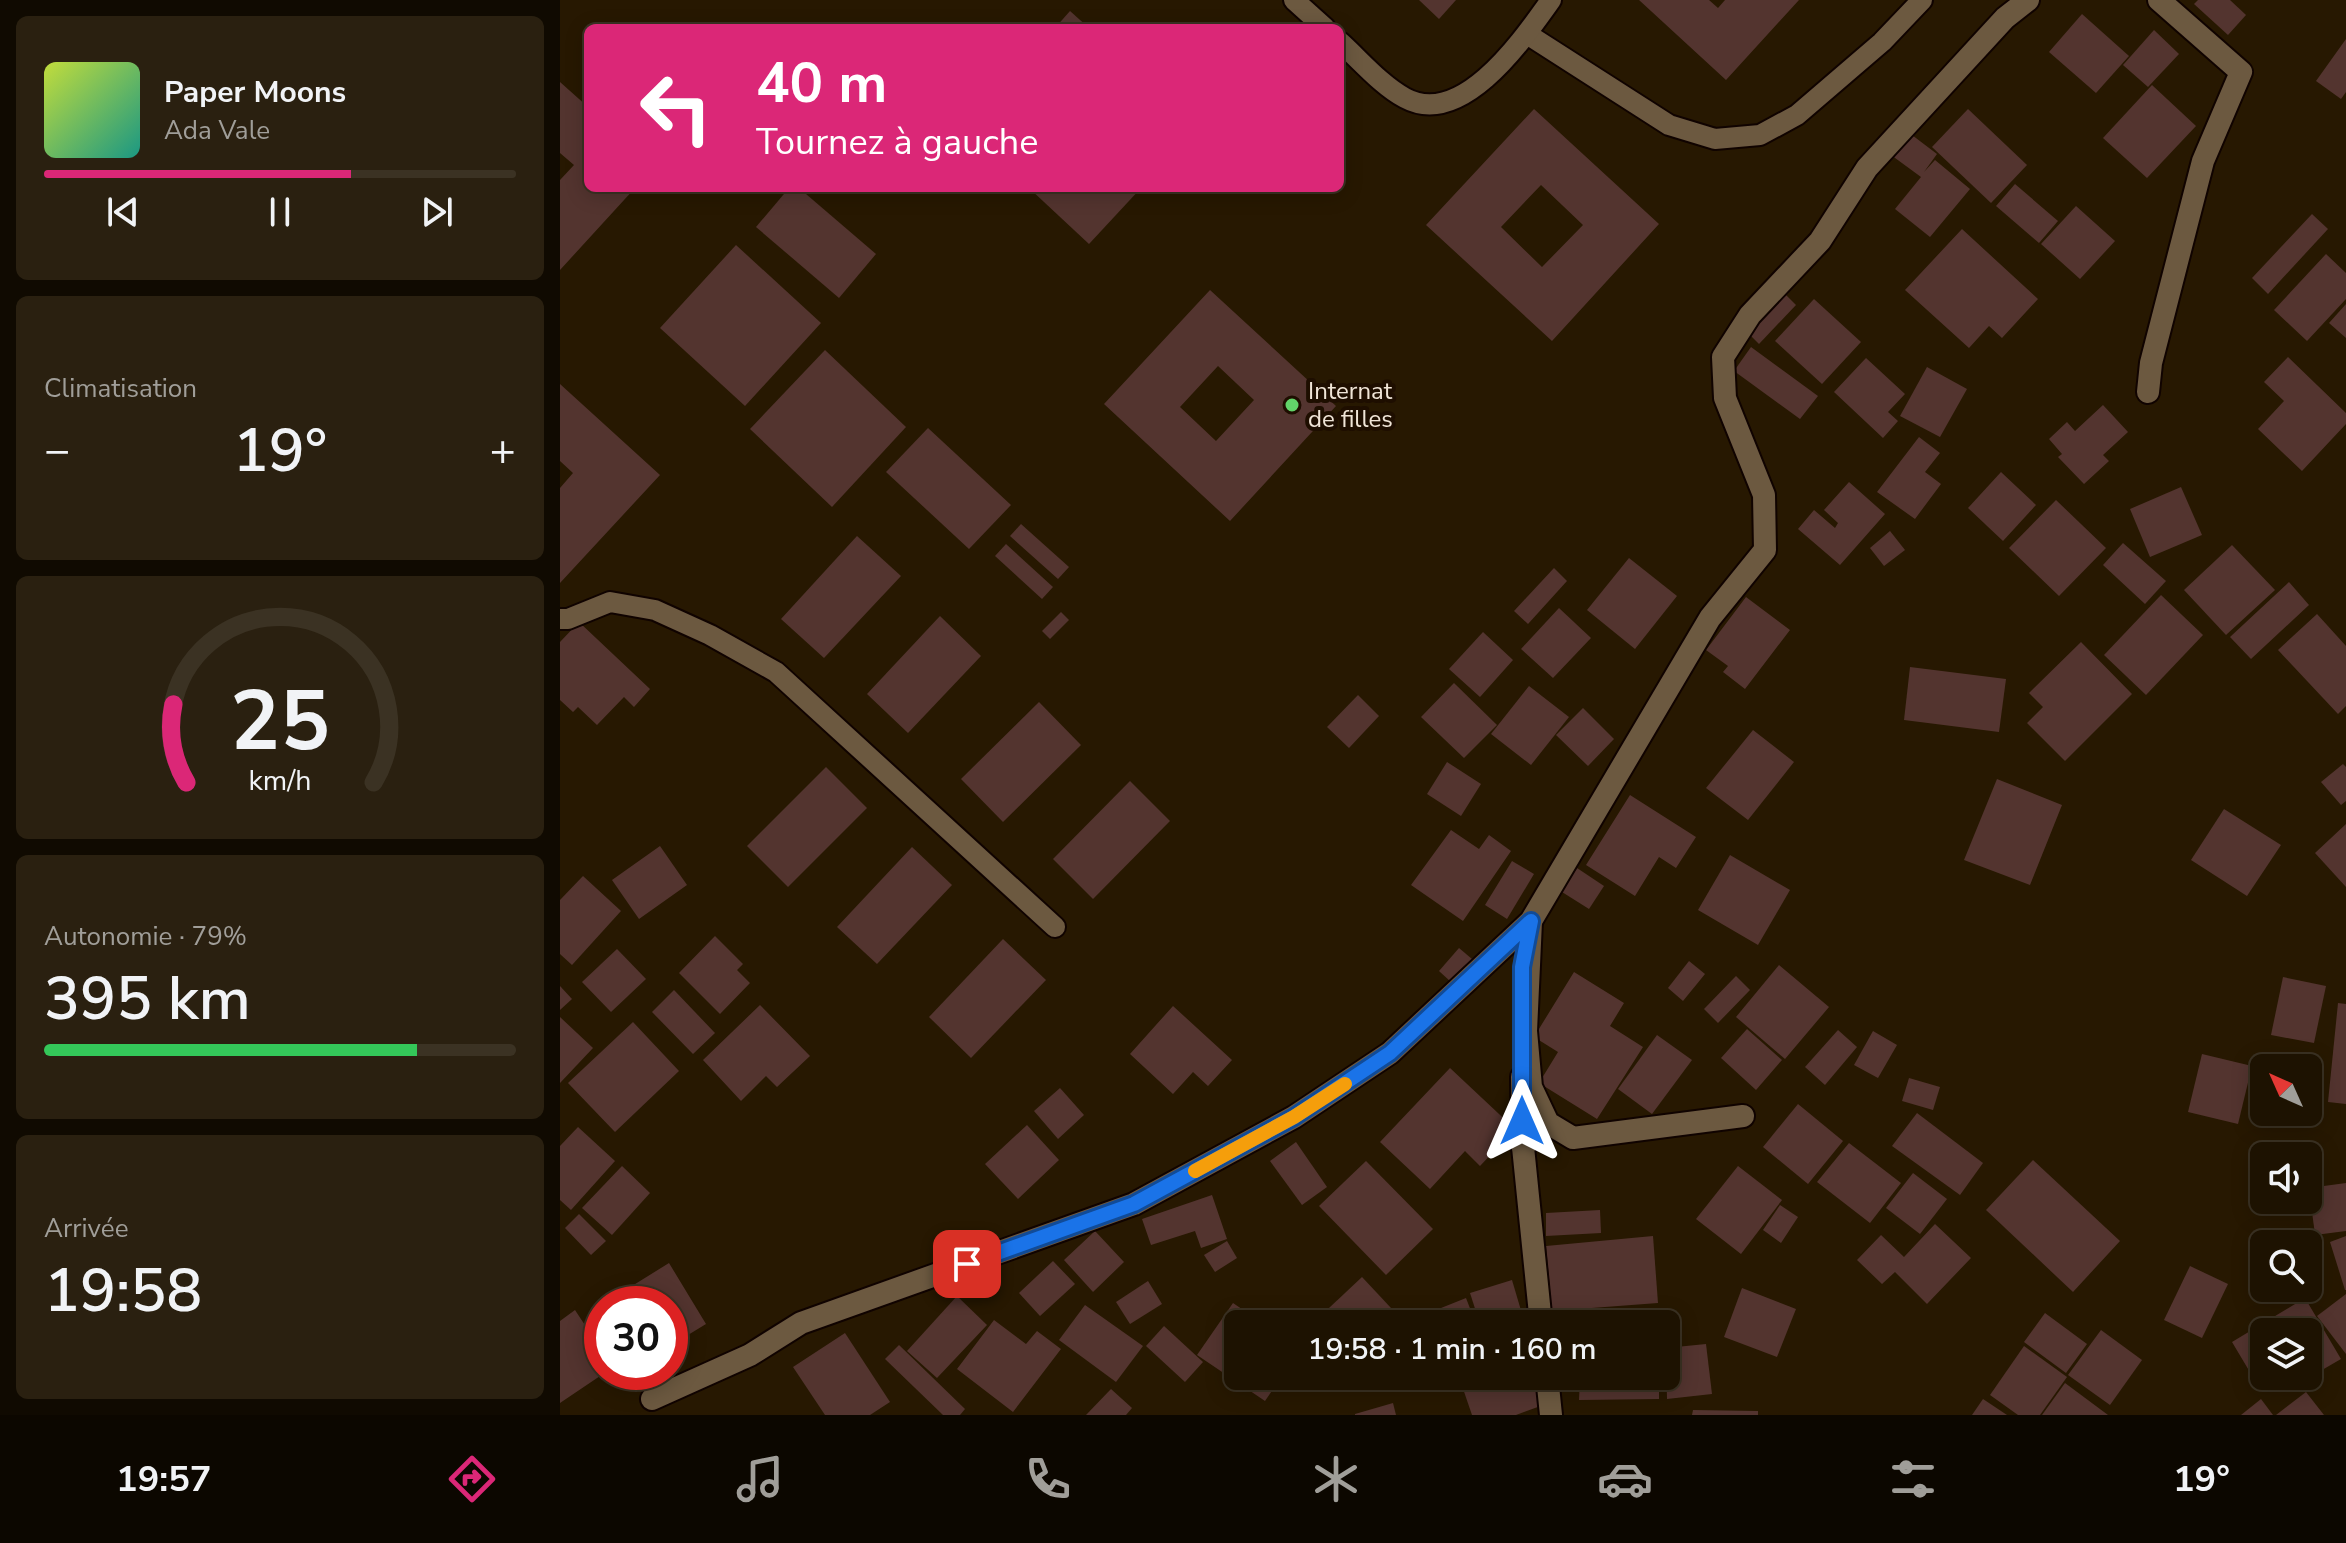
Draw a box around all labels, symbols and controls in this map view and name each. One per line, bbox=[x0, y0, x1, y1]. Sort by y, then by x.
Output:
text: 40 m bbox=[756, 45, 887, 122]
icon: left bbox=[624, 56, 728, 160]
text: Paper Moons bbox=[164, 72, 346, 113]
text: Ada Vale bbox=[164, 113, 270, 148]
text: Tournez à gauche bbox=[756, 118, 1038, 167]
icon: previous bbox=[101, 190, 145, 234]
icon: pause bbox=[258, 190, 302, 234]
icon: next bbox=[415, 190, 459, 234]
text: Climatisation bbox=[44, 371, 197, 406]
place label: Internat de filles bbox=[1308, 375, 1393, 435]
marker: Internat de filles bbox=[1283, 396, 1301, 414]
text: 19° bbox=[233, 410, 327, 492]
text: − bbox=[44, 421, 70, 481]
text: + bbox=[490, 421, 516, 481]
text: 25 bbox=[230, 665, 330, 778]
text: km/h bbox=[249, 762, 311, 801]
text: Autonomie · 79% bbox=[44, 919, 247, 954]
text: 395 km bbox=[44, 958, 251, 1040]
north arrow bbox=[2250, 1054, 2322, 1126]
map controls bbox=[2250, 1054, 2322, 1390]
position arrow bbox=[1480, 1079, 1564, 1163]
button: sound bbox=[2250, 1142, 2322, 1214]
text: Arrivée bbox=[44, 1211, 128, 1246]
pin bbox=[933, 1230, 1001, 1298]
button: search bbox=[2250, 1230, 2322, 1302]
icon: arrive bbox=[945, 1242, 989, 1286]
text: 19:58 bbox=[44, 1250, 202, 1332]
speed limit sign: 30 bbox=[584, 1286, 688, 1390]
button: layers bbox=[2250, 1318, 2322, 1390]
text: 19:58 · 1 min · 160 m bbox=[1307, 1329, 1597, 1370]
icon: directions bbox=[444, 1451, 500, 1507]
icon: music bbox=[732, 1451, 788, 1507]
icon: phone bbox=[1020, 1451, 1076, 1507]
icon: climate bbox=[1308, 1451, 1364, 1507]
icon: car bbox=[1597, 1451, 1653, 1507]
icon: filters bbox=[1885, 1451, 1941, 1507]
text: 19:57 bbox=[116, 1455, 211, 1504]
text: 19° bbox=[2173, 1455, 2230, 1504]

